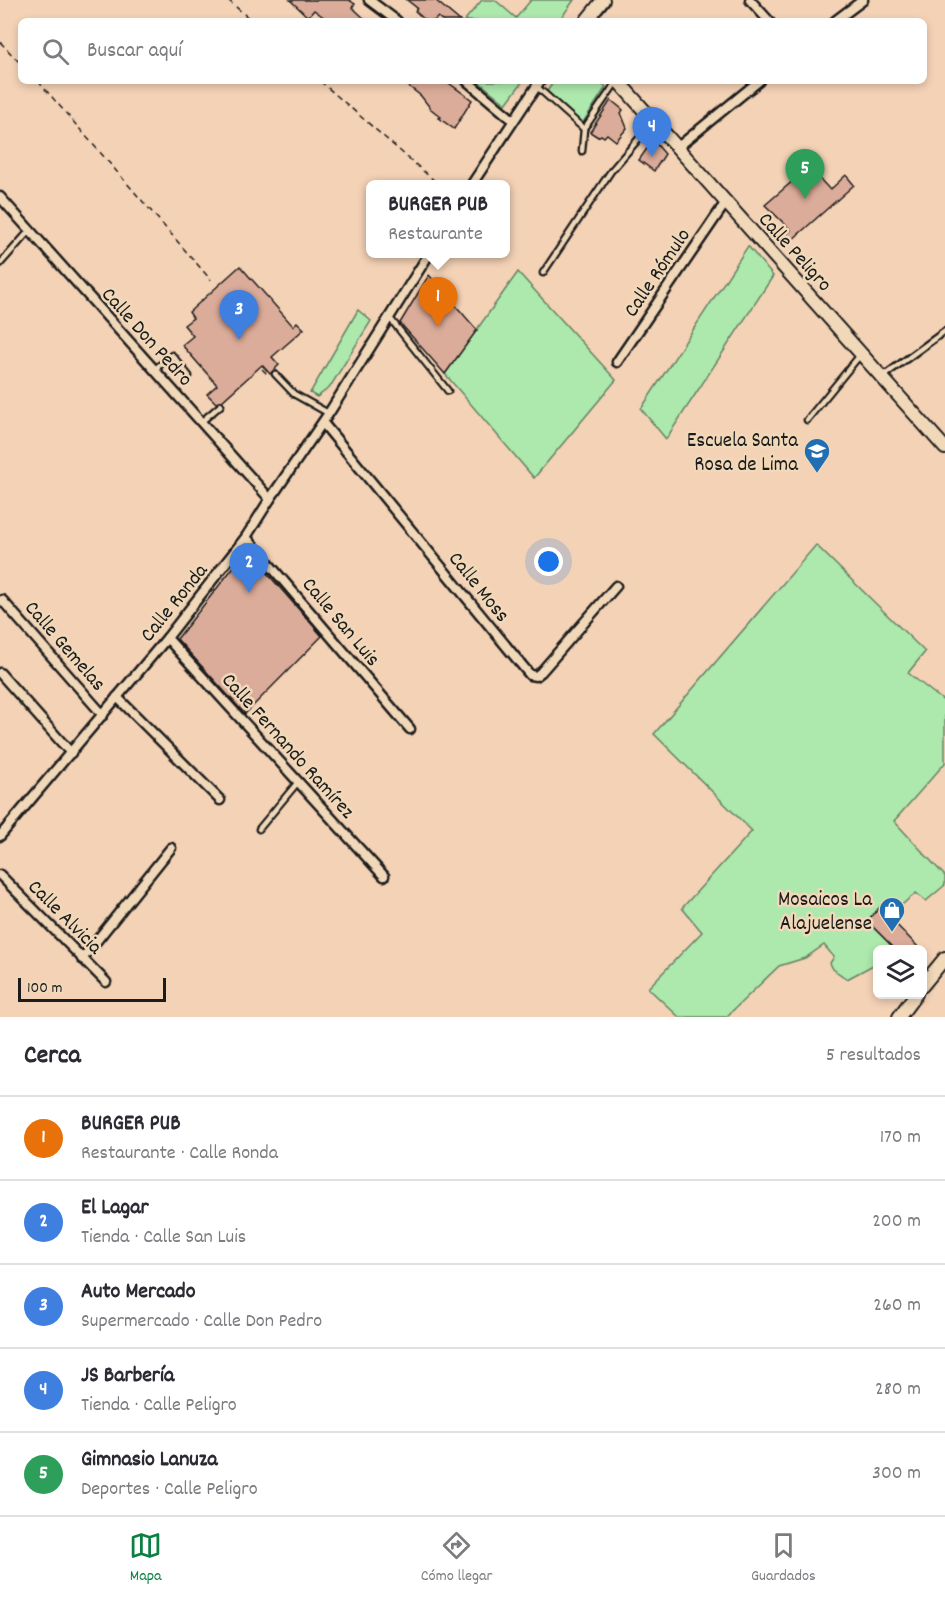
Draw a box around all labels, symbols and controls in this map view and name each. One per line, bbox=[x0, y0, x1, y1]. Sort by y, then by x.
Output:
search box bbox=[18, 18, 927, 84]
icon: search bbox=[39, 35, 72, 68]
text: Buscar aquí bbox=[87, 36, 182, 67]
pin: 4 bbox=[632, 108, 672, 157]
pin: 5 bbox=[786, 150, 824, 199]
popup bbox=[366, 180, 510, 258]
text: BURGER PUB bbox=[388, 190, 488, 221]
street label: Calle Peligro bbox=[750, 206, 838, 300]
text: Restaurante bbox=[388, 221, 483, 249]
street label: Calle Rómulo bbox=[618, 223, 699, 324]
pin: 1 bbox=[418, 278, 458, 327]
street label: Calle Don Pedro bbox=[93, 282, 199, 394]
pin: 3 bbox=[220, 290, 258, 340]
place label: Escuela Santa Rosa de Lima bbox=[687, 427, 799, 481]
school or university icon: Escuela Santa Rosa de Lima bbox=[802, 436, 832, 474]
pin: 2 bbox=[230, 544, 268, 593]
street label: Calle Moss bbox=[440, 546, 516, 630]
your location bbox=[534, 547, 563, 576]
street label: Calle Ronda bbox=[134, 557, 217, 650]
street label: Calle San Luis bbox=[293, 572, 386, 674]
street label: Calle Gemelas bbox=[16, 595, 112, 699]
street label: Calle Fernando Ramírez bbox=[213, 667, 361, 827]
street label: Calle Alvicia bbox=[20, 874, 109, 963]
place label: Mosaicos La Alajuelense bbox=[778, 886, 873, 940]
shop icon: Mosaicos La Alajuelense bbox=[877, 895, 907, 933]
map controls bbox=[873, 945, 927, 999]
button: layers bbox=[873, 945, 927, 999]
scale bar bbox=[18, 975, 166, 1002]
text: 100 m bbox=[27, 977, 63, 1000]
text: Cerca bbox=[24, 1038, 81, 1075]
text: 5 resultados bbox=[826, 1042, 921, 1070]
text: BURGER PUB bbox=[81, 1109, 181, 1140]
text: 1 bbox=[41, 1124, 46, 1152]
text: 170 m bbox=[880, 1124, 921, 1152]
text: Restaurante · Calle Ronda bbox=[81, 1140, 278, 1168]
text: El Lagar bbox=[81, 1193, 149, 1224]
text: 2 bbox=[39, 1208, 48, 1236]
text: 200 m bbox=[872, 1208, 921, 1236]
text: Tienda · Calle San Luis bbox=[81, 1224, 246, 1252]
text: Auto Mercado bbox=[81, 1277, 195, 1308]
text: 3 bbox=[39, 1292, 48, 1320]
text: 260 m bbox=[873, 1292, 921, 1320]
text: Supermercado · Calle Don Pedro bbox=[81, 1308, 322, 1336]
text: JS Barbería bbox=[81, 1361, 174, 1392]
text: 4 bbox=[39, 1376, 48, 1404]
text: 280 m bbox=[875, 1376, 921, 1404]
text: Tienda · Calle Peligro bbox=[81, 1392, 237, 1420]
text: Gimnasio Lanuza bbox=[81, 1445, 218, 1476]
text: 5 bbox=[39, 1460, 48, 1488]
text: 300 m bbox=[872, 1460, 921, 1488]
text: Deportes · Calle Peligro bbox=[81, 1476, 258, 1504]
tab: Mapa bbox=[129, 1529, 162, 1588]
tab: Cómo llegar bbox=[421, 1529, 493, 1588]
tab: Guardados bbox=[751, 1529, 816, 1588]

